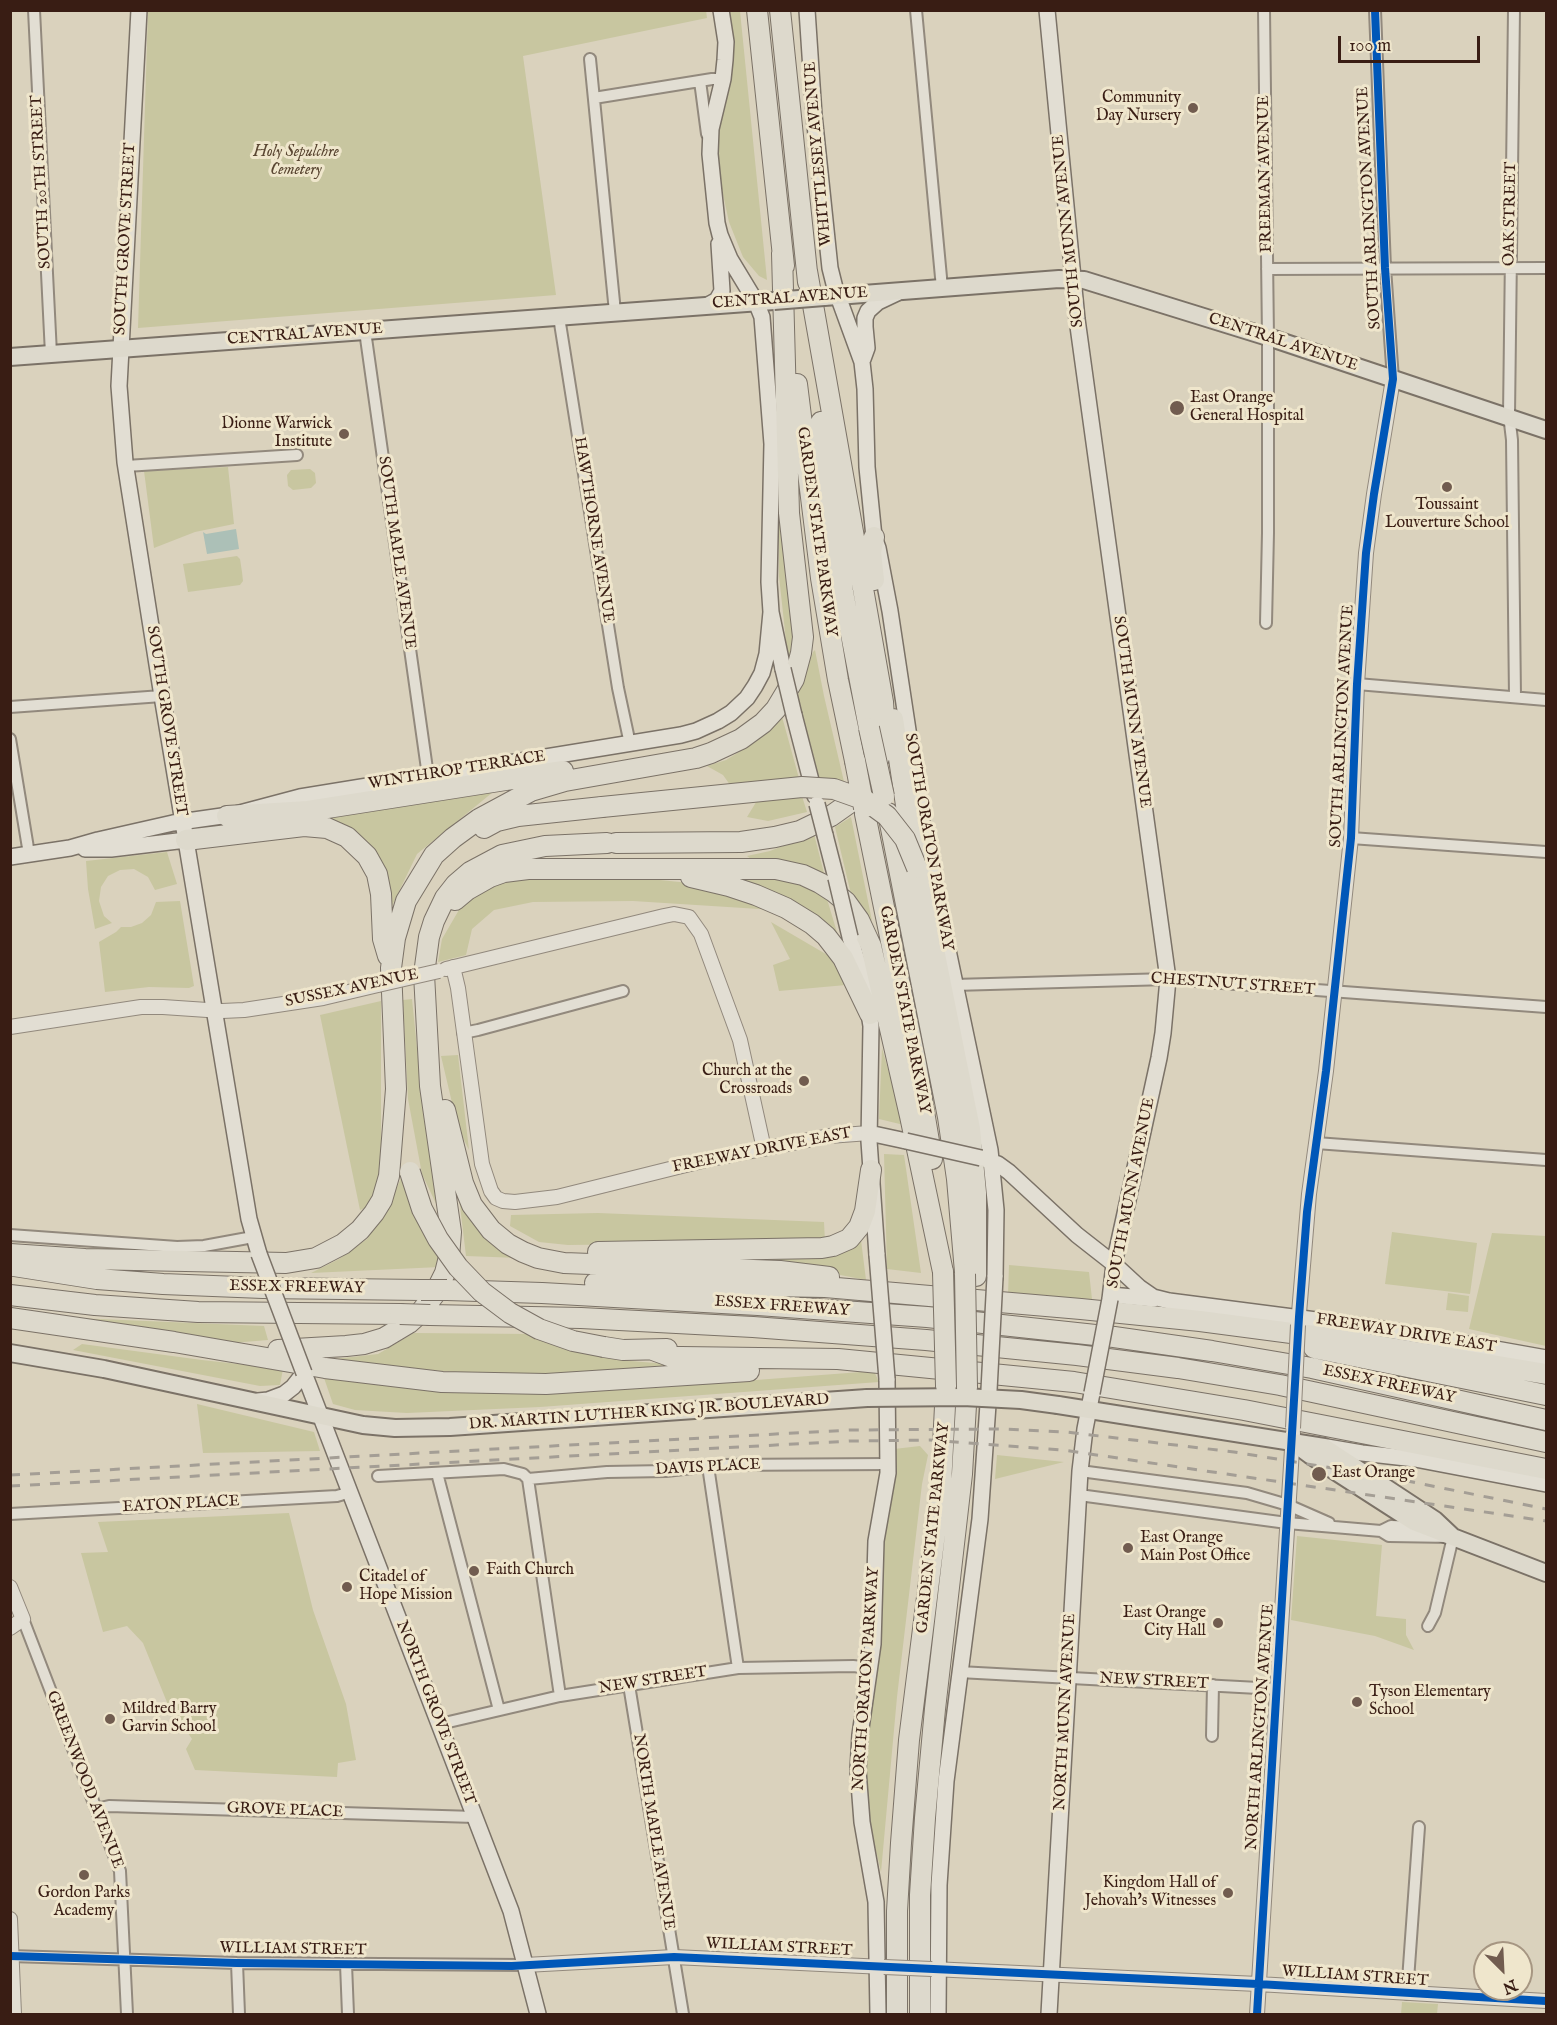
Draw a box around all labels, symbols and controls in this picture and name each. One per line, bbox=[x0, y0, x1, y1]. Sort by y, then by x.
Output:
scale bar bbox=[1341, 24, 1484, 62]
text: 100 m bbox=[1349, 35, 1391, 58]
street label: WHITTLESEY AVENUE bbox=[801, 61, 837, 247]
street label: SOUTH ARLINGTON AVENUE bbox=[1354, 86, 1386, 330]
place label: Community Day Nursery bbox=[1096, 89, 1181, 127]
street label: SOUTH 20TH STREET bbox=[28, 95, 56, 269]
street label: FREEMAN AVENUE bbox=[1255, 95, 1277, 253]
marker: Community Day Nursery bbox=[1186, 101, 1200, 115]
street label: SOUTH MUNN AVENUE bbox=[1049, 134, 1089, 328]
street label: SOUTH GROVE STREET bbox=[111, 143, 141, 335]
park label: Holy Sepulchre Cemetery bbox=[253, 143, 339, 181]
street label: OAK STREET bbox=[1500, 162, 1522, 266]
street label: CENTRAL AVENUE bbox=[712, 284, 868, 314]
street label: CENTRAL AVENUE bbox=[1206, 310, 1360, 376]
street label: CENTRAL AVENUE bbox=[227, 320, 383, 350]
place label: East Orange General Hospital bbox=[1190, 389, 1304, 427]
marker: East Orange General Hospital bbox=[1168, 399, 1186, 417]
place label: Dionne Warwick Institute bbox=[221, 415, 332, 453]
street label: GARDEN STATE PARKWAY bbox=[792, 426, 840, 638]
marker: Dionne Warwick Institute bbox=[337, 427, 351, 441]
street label: HAWTHORNE AVENUE bbox=[569, 435, 617, 625]
street label: SOUTH MAPLE AVENUE bbox=[373, 455, 419, 651]
marker: Toussaint Louverture School bbox=[1440, 480, 1454, 494]
place label: Toussaint Louverture School bbox=[1385, 496, 1509, 534]
street label: SOUTH ARLINGTON AVENUE bbox=[1327, 604, 1359, 848]
street label: SOUTH MUNN AVENUE bbox=[1108, 615, 1154, 809]
street label: SOUTH GROVE STREET bbox=[141, 625, 191, 817]
street label: SOUTH ORATON PARKWAY bbox=[899, 732, 957, 952]
street label: WINTHROP TERRACE bbox=[367, 748, 547, 794]
street label: GARDEN STATE PARKWAY bbox=[874, 904, 934, 1116]
street label: SUSSEX AVENUE bbox=[284, 966, 420, 1012]
street label: CHESTNUT STREET bbox=[1150, 970, 1316, 1000]
place label: Church at the Crossroads bbox=[702, 1062, 792, 1100]
marker: Church at the Crossroads bbox=[797, 1074, 811, 1088]
street label: SOUTH MUNN AVENUE bbox=[1104, 1096, 1160, 1290]
street label: FREEWAY DRIVE EAST bbox=[671, 1124, 853, 1178]
street label: ESSEX FREEWAY bbox=[229, 1277, 365, 1299]
street label: ESSEX FREEWAY bbox=[714, 1293, 850, 1321]
street label: FREEWAY DRIVE EAST bbox=[1315, 1310, 1497, 1358]
street label: ESSEX FREEWAY bbox=[1321, 1362, 1457, 1408]
street label: DR. MARTIN LUTHER KING JR. BOULEVARD bbox=[468, 1391, 830, 1435]
street label: GARDEN STATE PARKWAY bbox=[913, 1422, 955, 1634]
street label: DAVIS PLACE bbox=[655, 1456, 761, 1480]
place label: East Orange bbox=[1332, 1464, 1415, 1484]
marker: East Orange bbox=[1310, 1465, 1328, 1483]
street label: EATON PLACE bbox=[122, 1492, 240, 1518]
place label: East Orange Main Post Office bbox=[1140, 1529, 1250, 1567]
marker: East Orange Main Post Office bbox=[1121, 1541, 1135, 1555]
place label: Faith Church bbox=[486, 1561, 574, 1581]
marker: Faith Church bbox=[467, 1564, 481, 1578]
street label: NORTH ORATON PARKWAY bbox=[850, 1566, 884, 1792]
place label: Citadel of Hope Mission bbox=[359, 1568, 452, 1606]
marker: Citadel of Hope Mission bbox=[340, 1580, 354, 1594]
street label: NORTH ARLINGTON AVENUE bbox=[1243, 1603, 1279, 1851]
place label: East Orange City Hall bbox=[1123, 1604, 1206, 1642]
street label: NORTH MUNN AVENUE bbox=[1051, 1613, 1081, 1811]
marker: East Orange City Hall bbox=[1211, 1616, 1225, 1630]
street label: NORTH GROVE STREET bbox=[391, 1618, 479, 1808]
street label: NEW STREET bbox=[598, 1663, 708, 1699]
street label: NEW STREET bbox=[1099, 1670, 1209, 1694]
place label: Tyson Elementary School bbox=[1369, 1683, 1491, 1721]
street label: GREENWOOD AVENUE bbox=[41, 1688, 127, 1872]
marker: Tyson Elementary School bbox=[1350, 1695, 1364, 1709]
place label: Mildred Barry Garvin School bbox=[122, 1700, 217, 1738]
marker: Mildred Barry Garvin School bbox=[103, 1712, 117, 1726]
street label: NORTH MAPLE AVENUE bbox=[628, 1732, 678, 1932]
street label: GROVE PLACE bbox=[227, 1799, 343, 1823]
marker: Gordon Parks Academy bbox=[77, 1868, 91, 1882]
place label: Kingdom Hall of Jehovah's Witnesses bbox=[1085, 1874, 1216, 1912]
place label: Gordon Parks Academy bbox=[38, 1884, 130, 1922]
marker: Kingdom Hall of Jehovah's Witnesses bbox=[1221, 1886, 1235, 1900]
street label: WILLIAM STREET bbox=[705, 1935, 853, 1961]
street label: WILLIAM STREET bbox=[219, 1939, 367, 1961]
north arrow bbox=[1473, 1941, 1533, 2001]
street label: WILLIAM STREET bbox=[1281, 1962, 1429, 1992]
text: N bbox=[1499, 1974, 1520, 1998]

